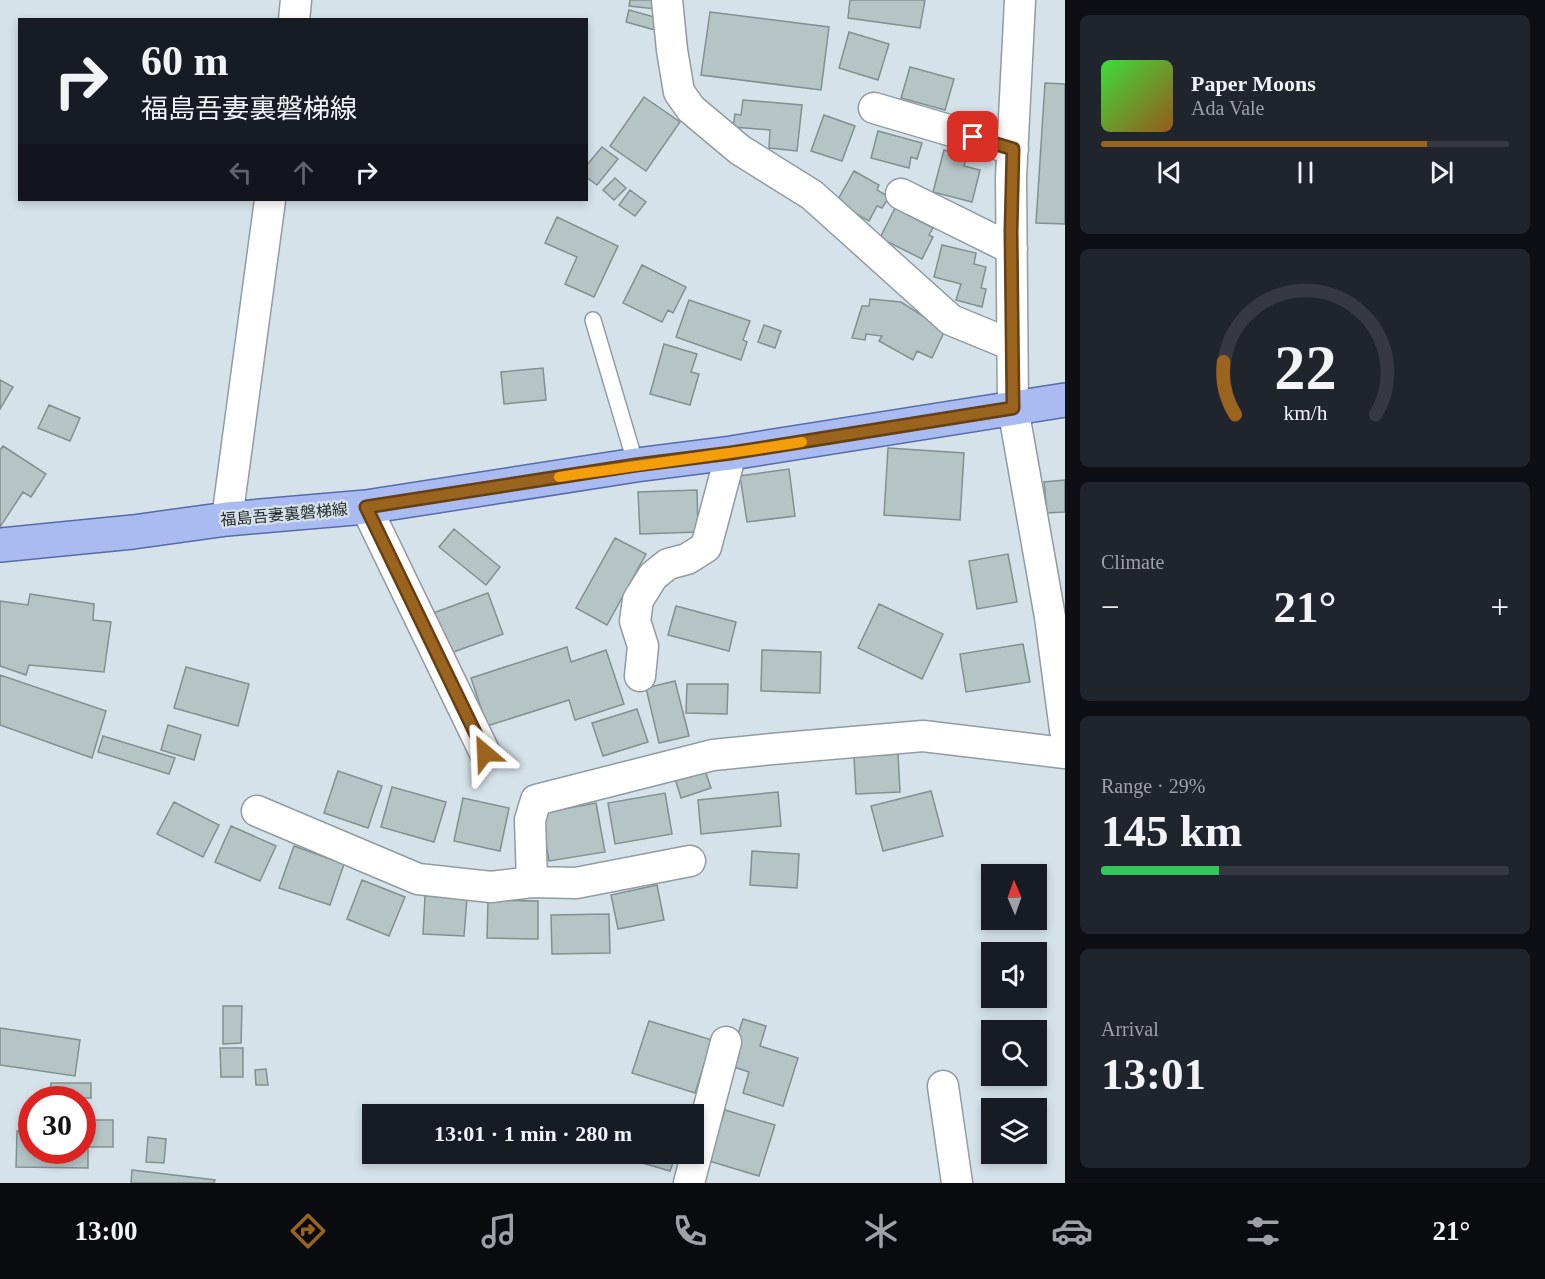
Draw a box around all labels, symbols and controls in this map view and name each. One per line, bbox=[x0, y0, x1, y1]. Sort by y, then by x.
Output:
text: 60 m bbox=[141, 38, 229, 84]
icon: right bbox=[42, 42, 120, 120]
text: Paper Moons bbox=[1191, 71, 1316, 96]
text: 福島吾妻裏磐梯線 bbox=[141, 94, 357, 124]
text: Ada Vale bbox=[1191, 97, 1265, 119]
pin bbox=[947, 111, 998, 162]
icon: arrive bbox=[956, 120, 989, 153]
icon: left bbox=[224, 156, 257, 189]
icon: ahead bbox=[287, 156, 320, 189]
icon: right bbox=[350, 156, 383, 189]
icon: previous bbox=[1153, 156, 1186, 189]
icon: pause bbox=[1289, 156, 1322, 189]
icon: next bbox=[1425, 156, 1458, 189]
text: 22 bbox=[1274, 333, 1336, 402]
text: km/h bbox=[1283, 401, 1327, 425]
street label: 福島吾妻裏磐梯線 bbox=[220, 500, 349, 529]
text: Climate bbox=[1101, 551, 1164, 573]
text: 21° bbox=[1274, 582, 1337, 632]
text: − bbox=[1101, 589, 1120, 625]
text: + bbox=[1490, 589, 1509, 625]
position arrow bbox=[453, 721, 517, 785]
text: Range · 29% bbox=[1101, 775, 1205, 797]
text: 145 km bbox=[1101, 806, 1242, 856]
north arrow bbox=[981, 864, 1047, 930]
map controls bbox=[981, 864, 1047, 1164]
button: sound bbox=[981, 942, 1047, 1008]
text: Arrival bbox=[1101, 1018, 1159, 1040]
button: search bbox=[981, 1020, 1047, 1086]
text: 13:01 bbox=[1101, 1049, 1206, 1099]
speed limit sign: 30 bbox=[18, 1086, 96, 1164]
button: layers bbox=[981, 1098, 1047, 1164]
text: 13:01 · 1 min · 280 m bbox=[434, 1121, 632, 1146]
icon: directions bbox=[287, 1210, 329, 1252]
icon: music bbox=[478, 1210, 520, 1252]
icon: phone bbox=[669, 1210, 711, 1252]
icon: climate bbox=[860, 1210, 902, 1252]
icon: car bbox=[1051, 1210, 1093, 1252]
icon: filters bbox=[1242, 1210, 1284, 1252]
text: 13:00 bbox=[75, 1216, 138, 1246]
text: 21° bbox=[1433, 1216, 1470, 1246]

